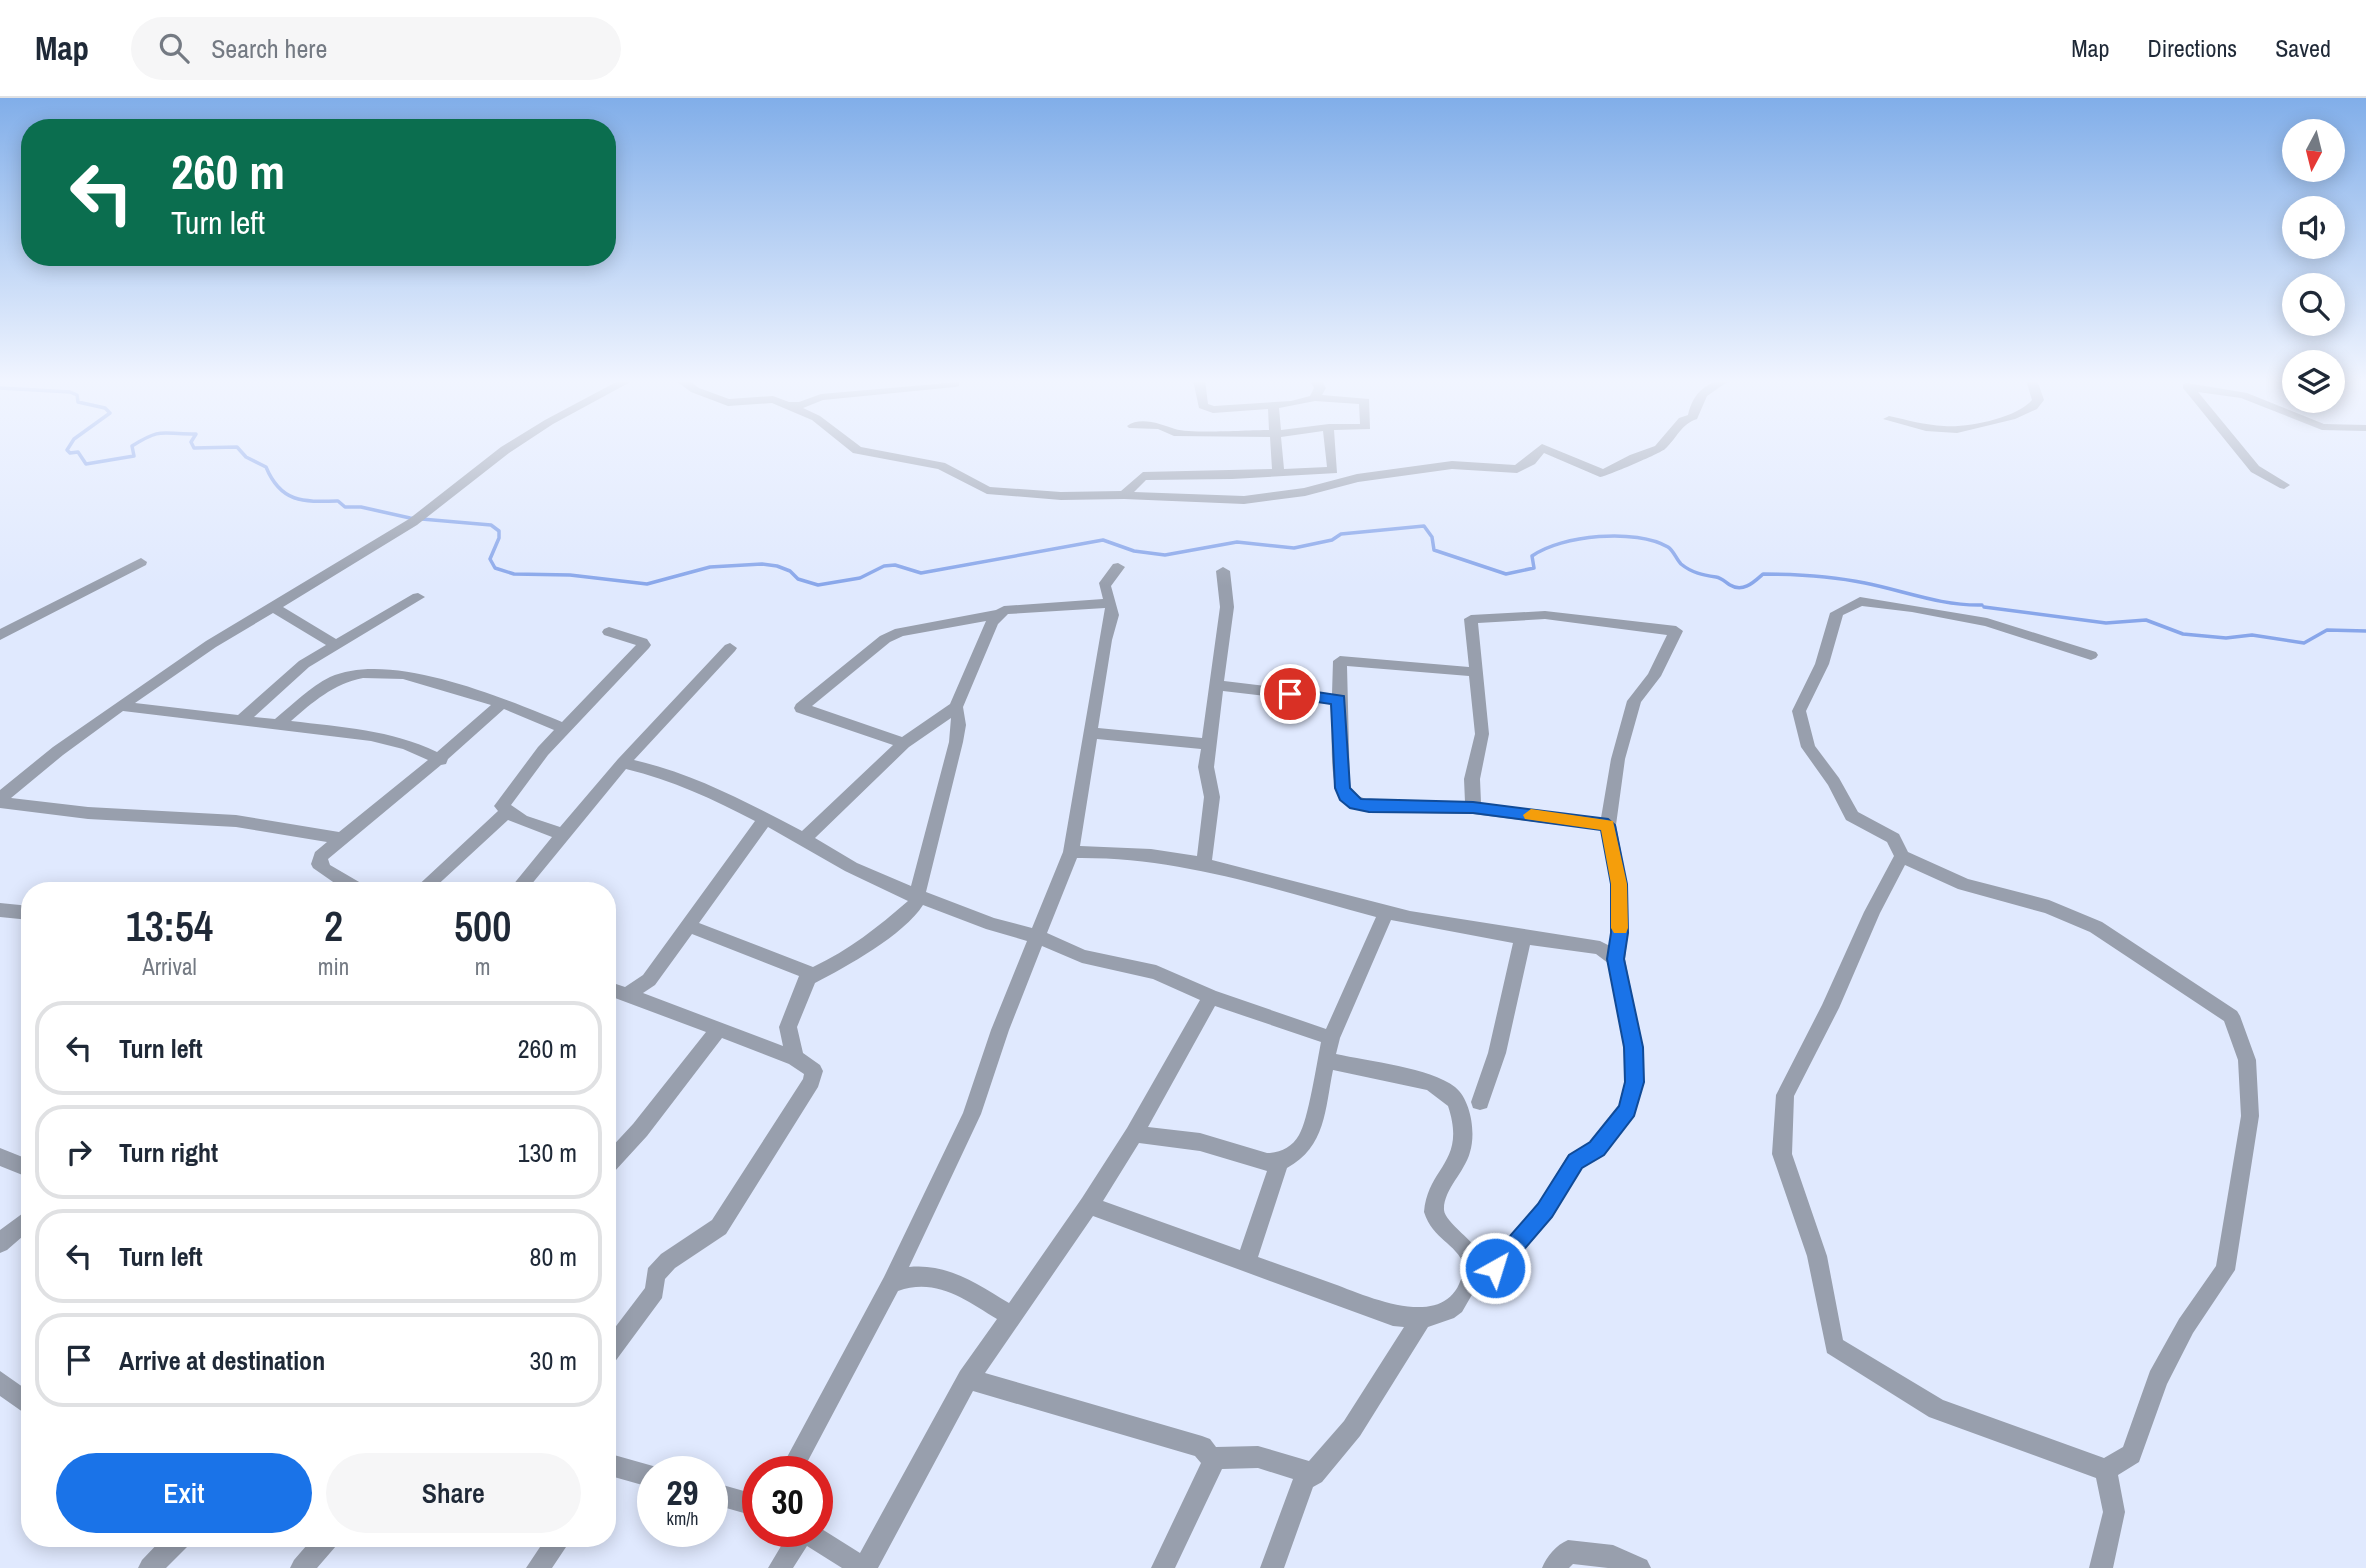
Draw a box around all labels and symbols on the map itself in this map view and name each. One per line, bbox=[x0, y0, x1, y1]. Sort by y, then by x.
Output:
north arrow bbox=[2282, 119, 2345, 182]
pin bbox=[1260, 664, 1320, 724]
position arrow bbox=[1458, 1231, 1532, 1305]
speed limit sign: 30 bbox=[742, 1456, 833, 1547]

